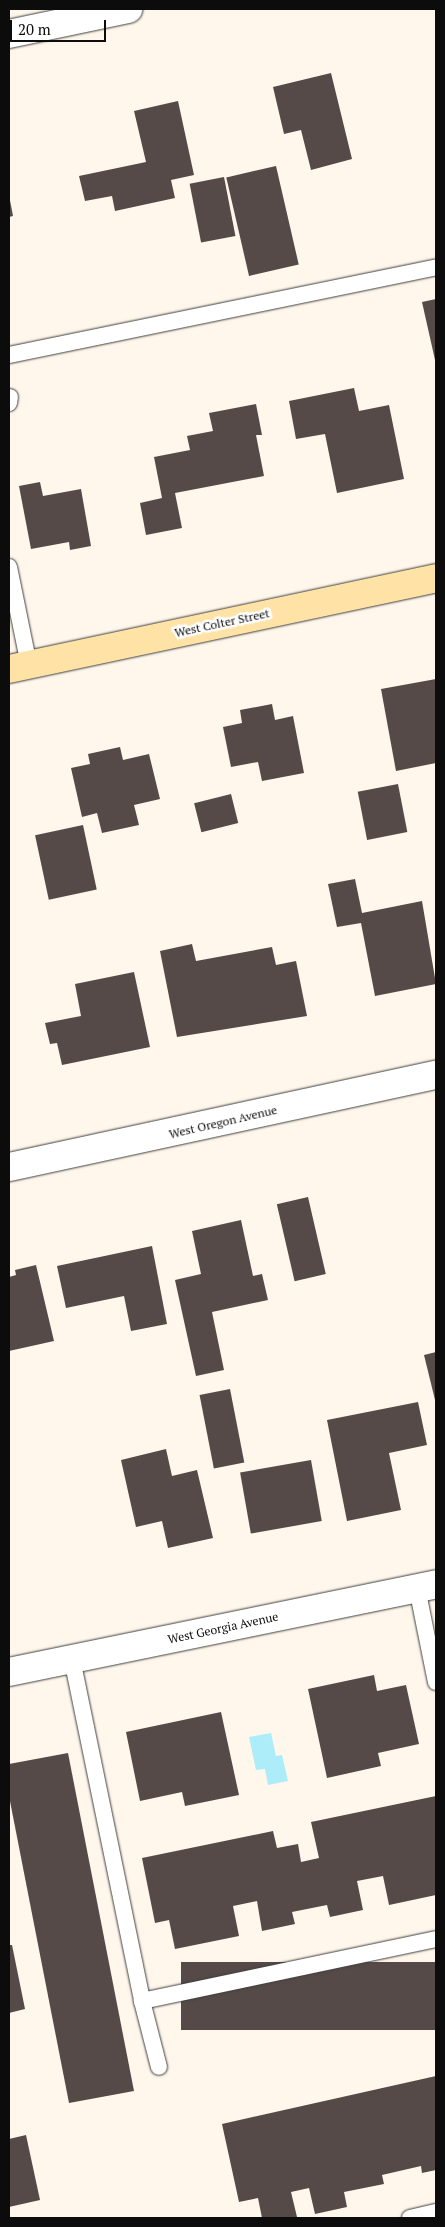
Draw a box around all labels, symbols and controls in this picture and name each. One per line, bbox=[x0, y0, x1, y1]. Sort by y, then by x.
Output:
scale bar bbox=[12, 10, 109, 42]
text: 20 m bbox=[18, 19, 51, 39]
street label: West Colter Street bbox=[173, 606, 271, 640]
street label: West Oregon Avenue bbox=[167, 1103, 279, 1141]
street label: West Georgia Avenue bbox=[166, 1609, 280, 1647]

